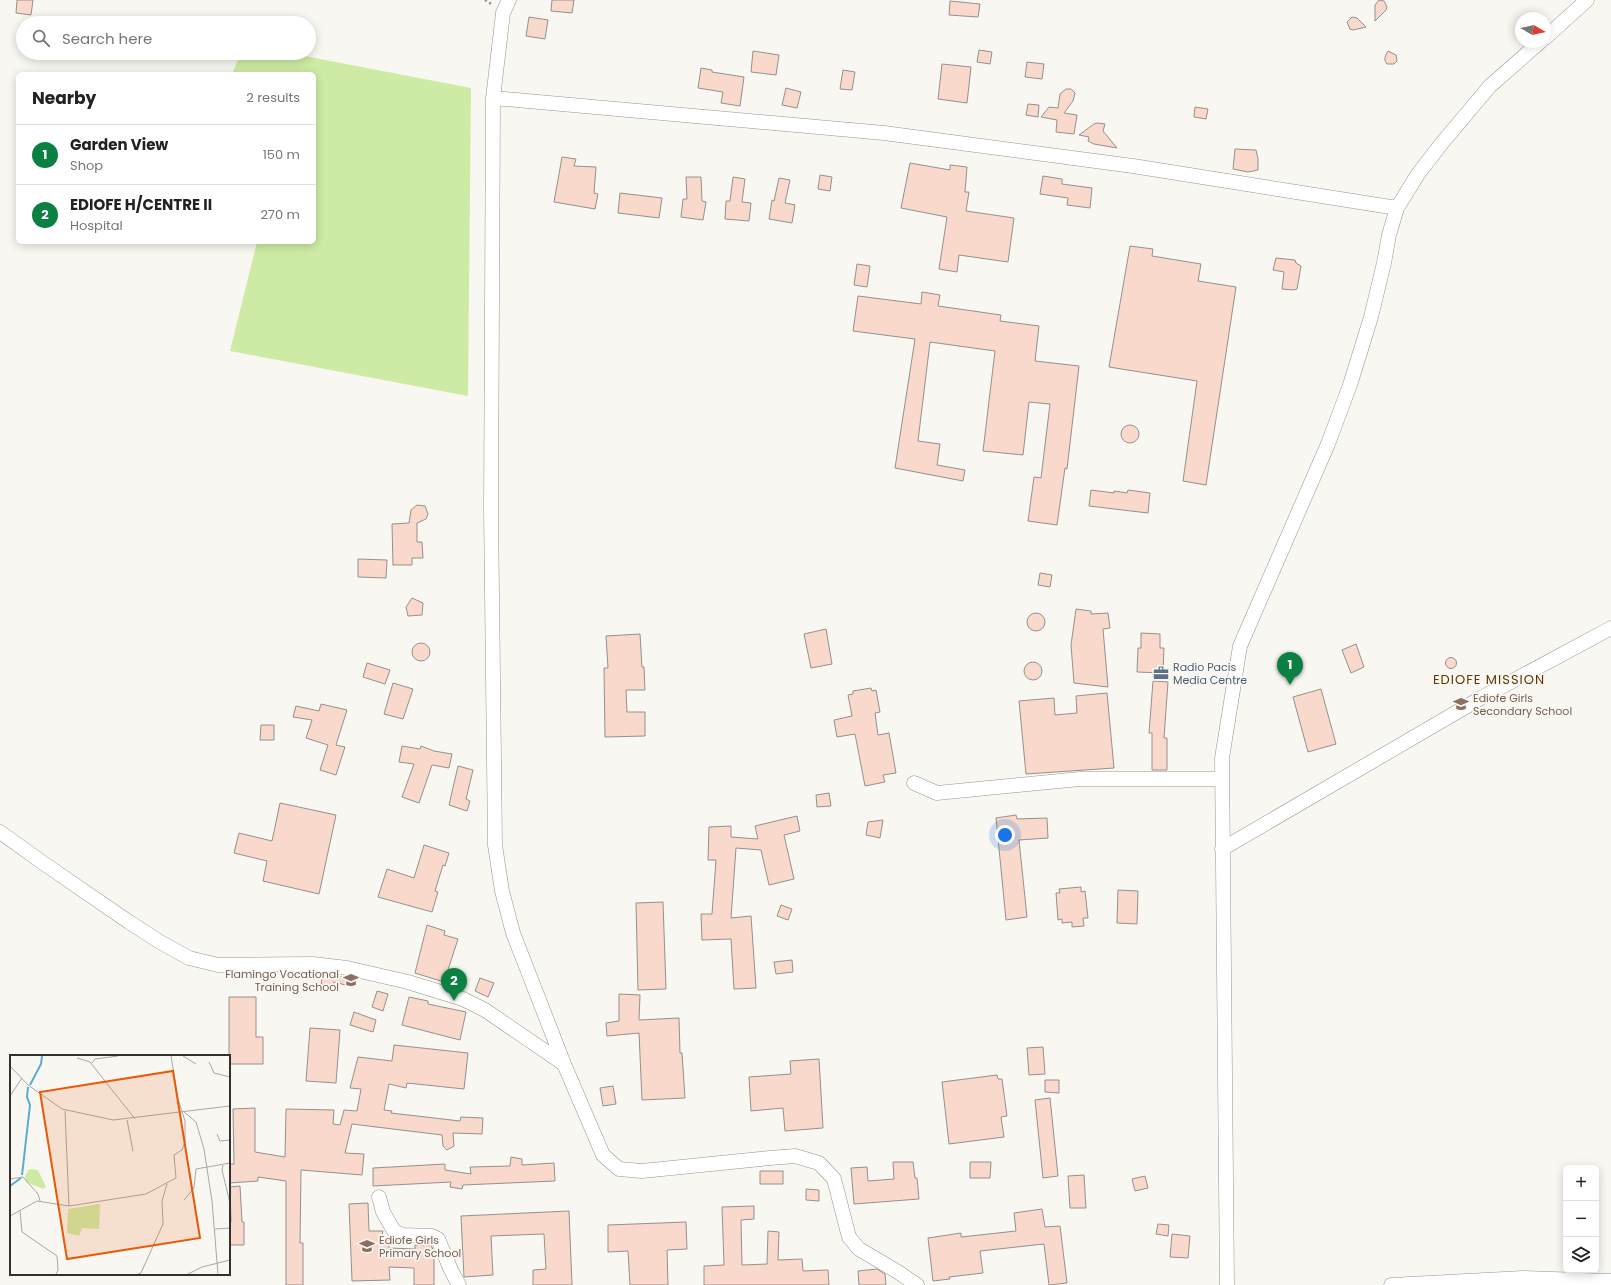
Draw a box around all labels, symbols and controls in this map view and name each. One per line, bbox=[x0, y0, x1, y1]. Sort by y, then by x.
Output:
north arrow bbox=[1515, 12, 1551, 48]
search box bbox=[16, 16, 316, 60]
icon: search bbox=[30, 27, 52, 49]
text: Search here bbox=[62, 28, 152, 49]
text: Nearby bbox=[32, 86, 96, 110]
text: 2 results bbox=[246, 88, 300, 107]
text: Garden View bbox=[70, 134, 168, 155]
text: 1 bbox=[43, 145, 47, 164]
text: 150 m bbox=[263, 145, 300, 164]
text: Shop bbox=[70, 156, 103, 175]
text: EDIOFE H/CENTRE II bbox=[70, 194, 212, 215]
text: 2 bbox=[41, 205, 49, 224]
text: 270 m bbox=[260, 205, 300, 224]
text: Hospital bbox=[70, 216, 123, 235]
pin: 1 bbox=[1277, 652, 1303, 685]
place label: Radio Pacis Media Centre bbox=[1173, 659, 1247, 688]
office icon: Radio Pacis Media Centre bbox=[1152, 664, 1170, 682]
district label: EDIOFE MISSION bbox=[1433, 670, 1545, 689]
place label: Ediofe Girls Secondary School bbox=[1473, 690, 1572, 719]
school or university icon: Ediofe Girls Secondary School bbox=[1452, 695, 1470, 713]
your location bbox=[995, 825, 1015, 845]
place label: Flamingo Vocational Training School bbox=[225, 966, 339, 995]
pin: 2 bbox=[441, 968, 467, 1001]
school or university icon: Flamingo Vocational Training School bbox=[342, 971, 360, 989]
inset map bbox=[10, 1055, 230, 1275]
map controls bbox=[1563, 1165, 1599, 1273]
button: + bbox=[1563, 1165, 1599, 1201]
button: − bbox=[1563, 1201, 1599, 1237]
place label: Ediofe Girls Primary School bbox=[379, 1232, 461, 1261]
school or university icon: Ediofe Girls Primary School bbox=[358, 1237, 376, 1255]
button: layers bbox=[1563, 1237, 1599, 1273]

